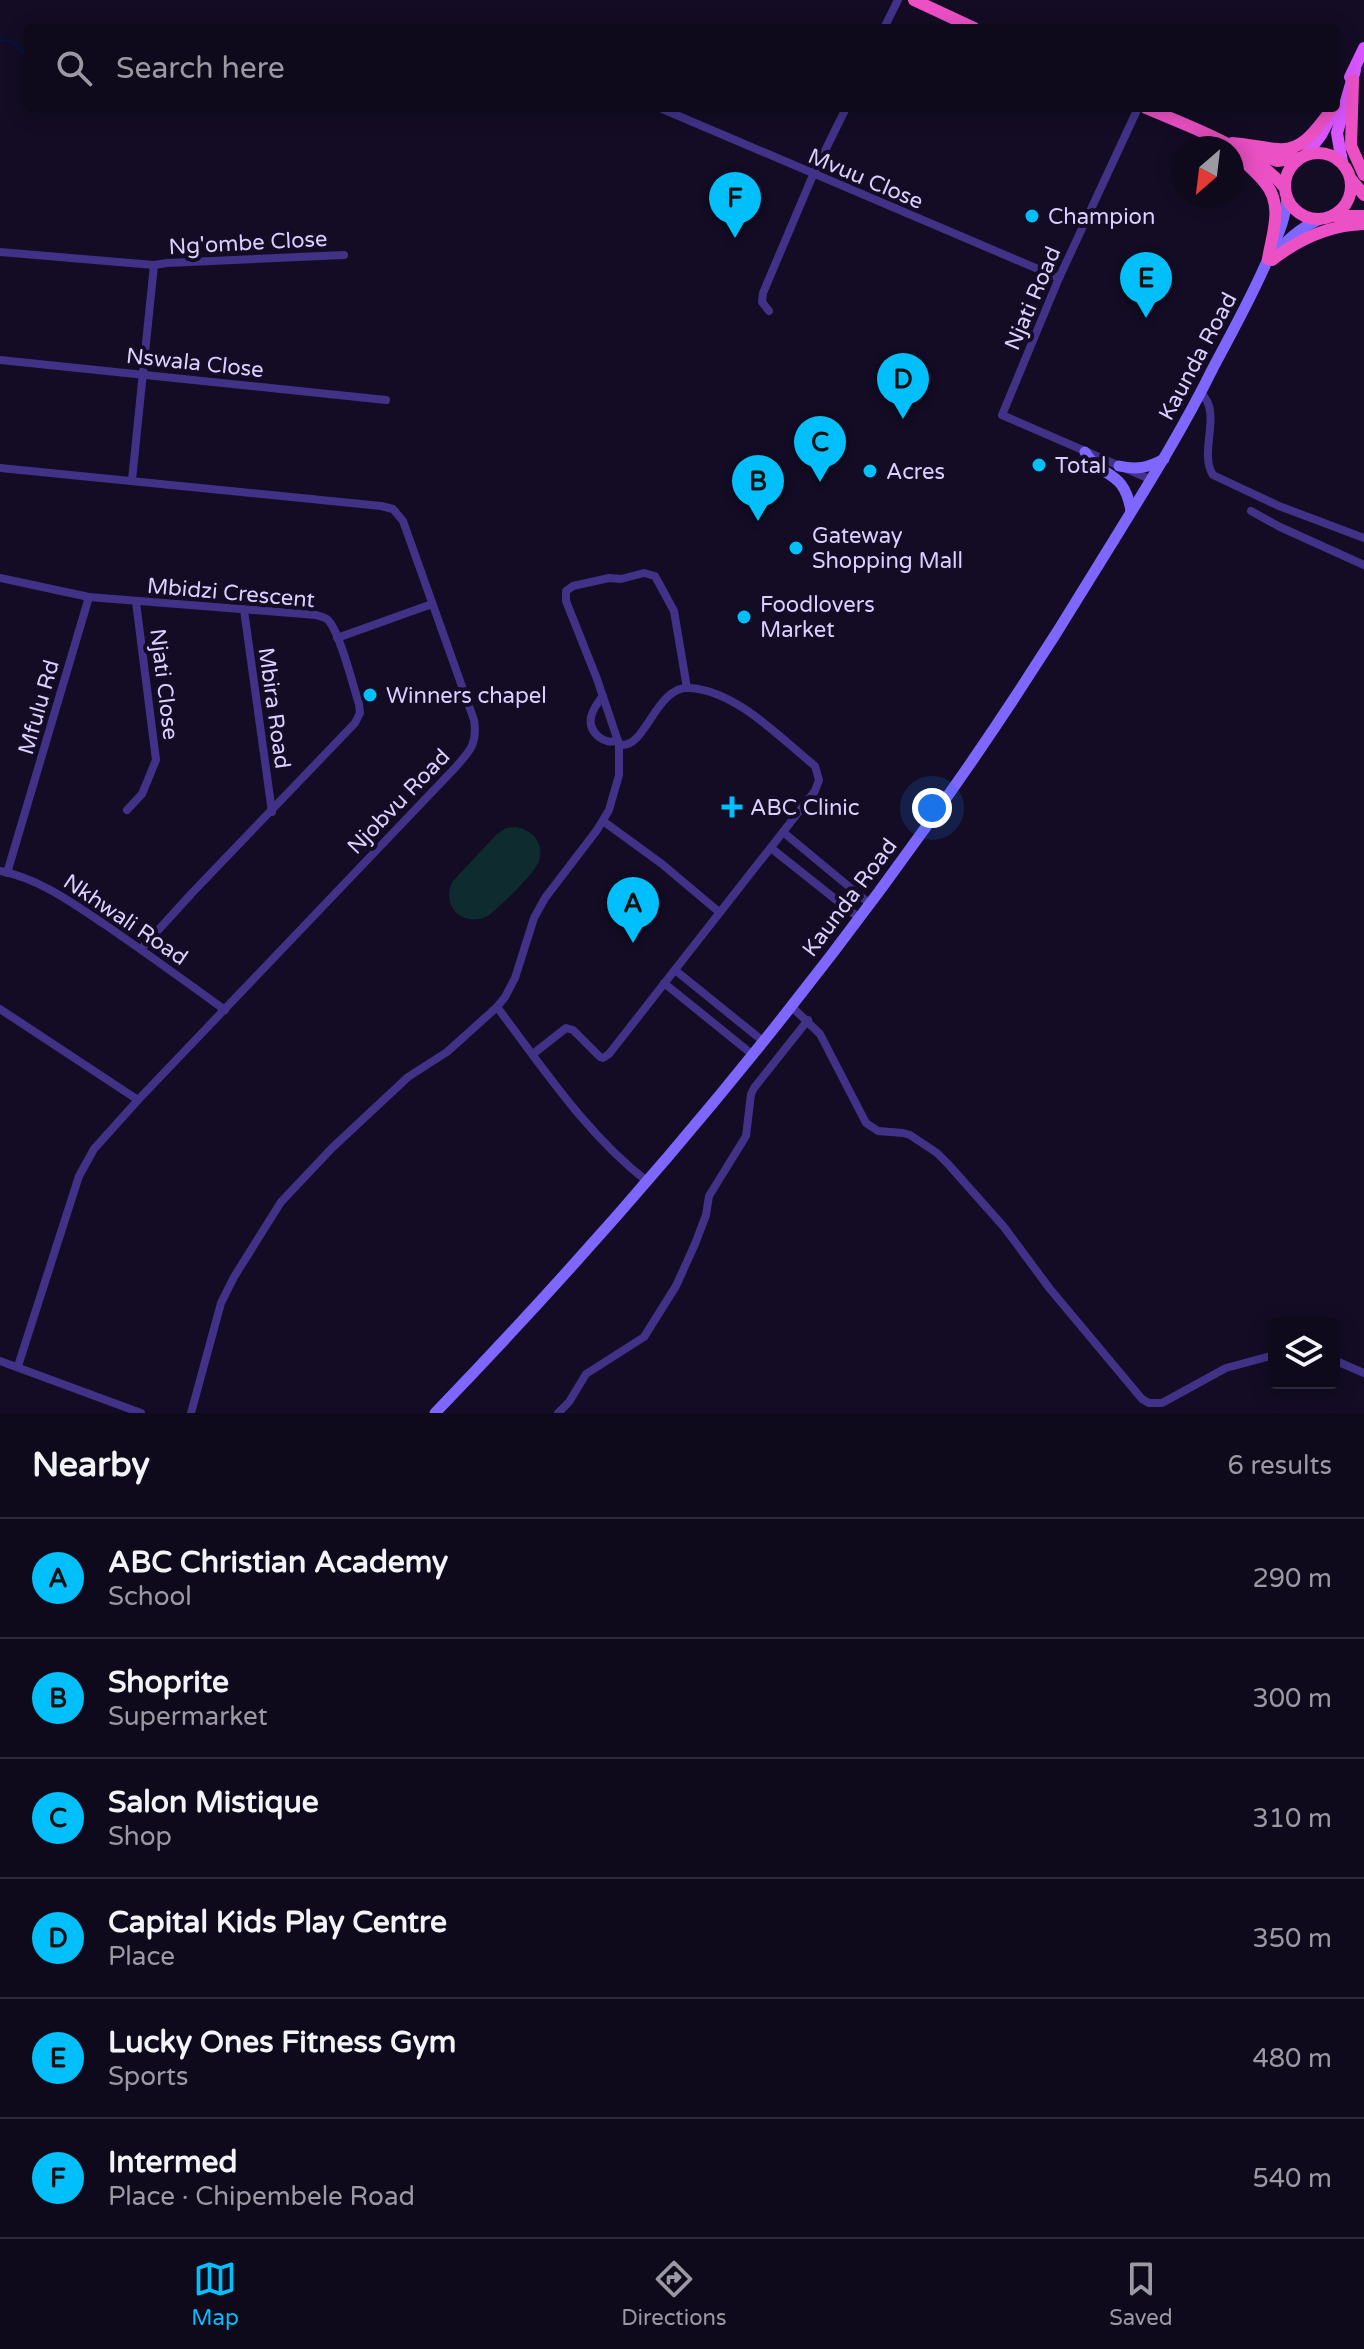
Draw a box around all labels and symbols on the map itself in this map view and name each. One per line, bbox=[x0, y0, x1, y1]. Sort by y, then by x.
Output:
north arrow bbox=[1172, 136, 1244, 208]
street label: Mvuu Close bbox=[804, 143, 927, 215]
pin: F bbox=[709, 172, 761, 238]
place label: Champion bbox=[1048, 204, 1155, 230]
marker: Champion bbox=[1023, 207, 1041, 225]
street label: Ng'ombe Close bbox=[168, 226, 328, 260]
street label: Njati Road bbox=[999, 243, 1066, 354]
pin: E bbox=[1120, 252, 1172, 318]
street label: Kaunda Road bbox=[1153, 288, 1242, 425]
street label: Nswala Close bbox=[125, 343, 265, 383]
pin: D bbox=[877, 353, 929, 419]
pin: C bbox=[794, 416, 846, 482]
place label: Total bbox=[1055, 453, 1107, 479]
pin: B bbox=[732, 455, 784, 521]
marker: Total bbox=[1030, 456, 1048, 474]
place label: Acres bbox=[886, 459, 945, 485]
marker: Acres bbox=[861, 462, 879, 480]
place label: Gateway Shopping Mall bbox=[812, 523, 963, 574]
marker: Gateway Shopping Mall bbox=[787, 539, 805, 557]
street label: Mbidzi Crescent bbox=[146, 573, 316, 613]
place label: Foodlovers Market bbox=[760, 592, 875, 643]
marker: Foodlovers Market bbox=[735, 608, 753, 626]
street label: Njati Close bbox=[144, 627, 184, 741]
street label: Mbira Road bbox=[253, 646, 295, 770]
street label: Mfulu Rd bbox=[13, 657, 65, 758]
place label: Winners chapel bbox=[386, 683, 547, 709]
marker: Winners chapel bbox=[361, 686, 379, 704]
street label: Njobvu Road bbox=[342, 744, 455, 860]
your location bbox=[912, 788, 952, 828]
place label: ABC Clinic bbox=[750, 795, 860, 821]
marker: ABC Clinic bbox=[721, 796, 743, 818]
street label: Kaunda Road bbox=[797, 833, 903, 962]
street label: Nkhwali Road bbox=[58, 869, 193, 971]
pin: A bbox=[607, 877, 659, 943]

